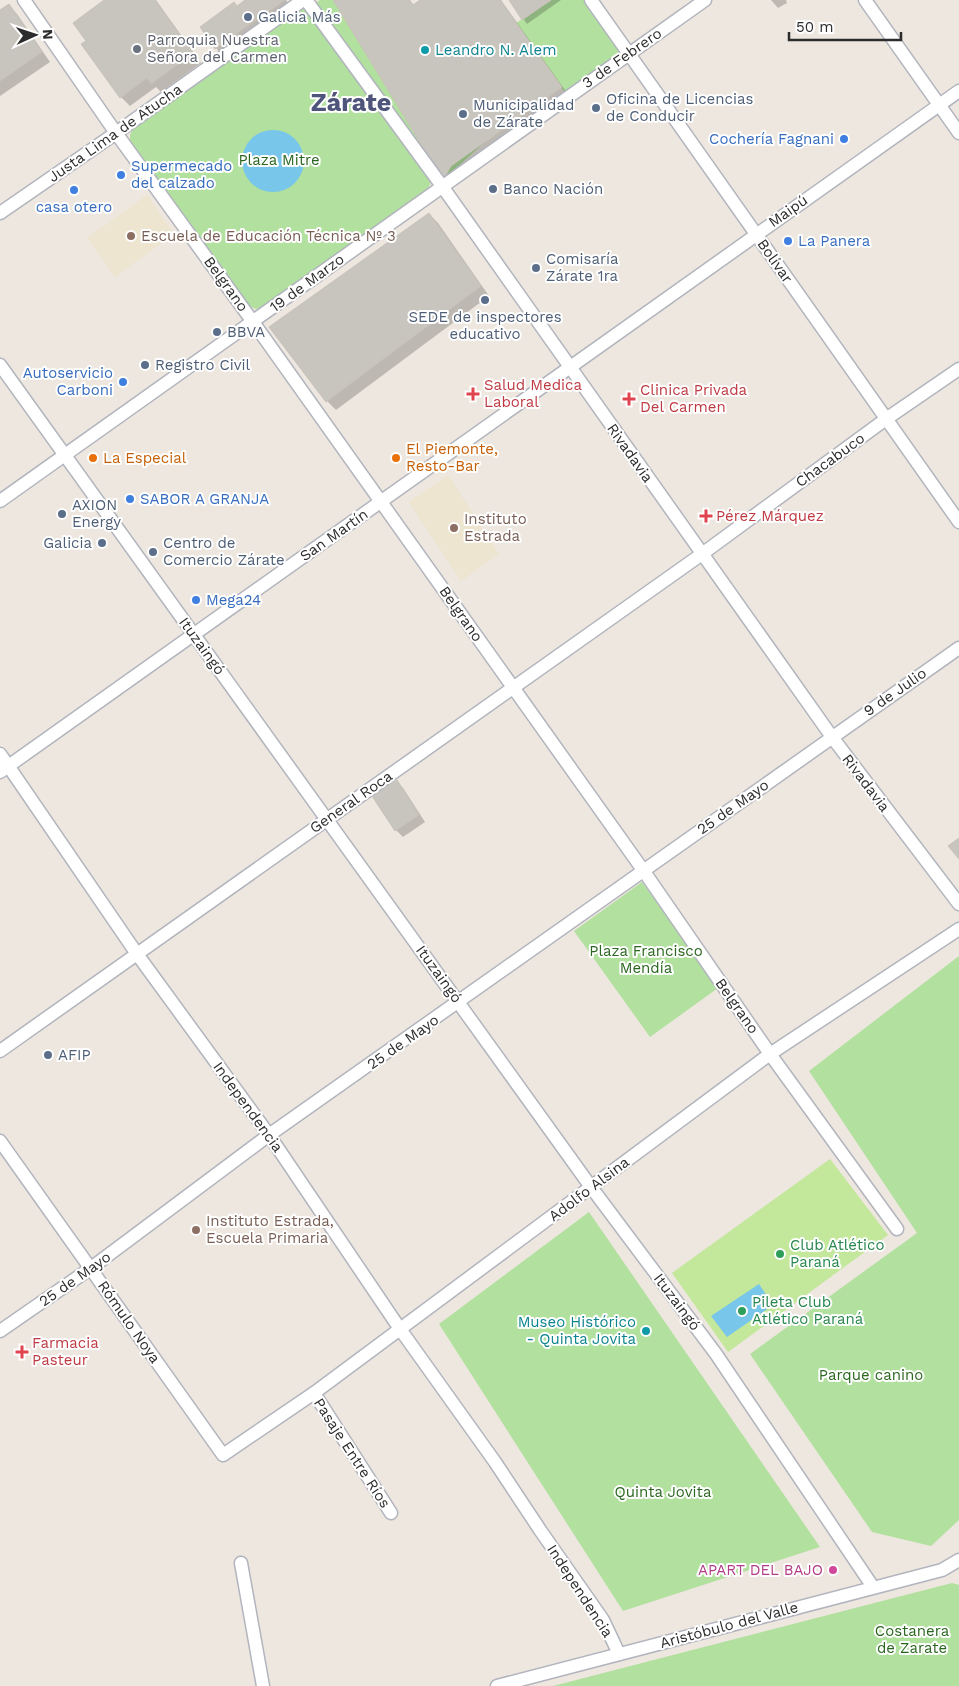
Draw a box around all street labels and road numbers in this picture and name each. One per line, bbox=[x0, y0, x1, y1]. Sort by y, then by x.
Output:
street label: 3 de Febrero bbox=[579, 24, 665, 92]
street label: Justa Lima de Atucha bbox=[45, 80, 186, 186]
street label: Maipú bbox=[765, 191, 811, 231]
street label: Bolívar bbox=[753, 236, 797, 286]
street label: 19 de Marzo bbox=[266, 250, 348, 316]
street label: Belgrano bbox=[200, 253, 252, 315]
street label: Rivadavia bbox=[603, 420, 657, 486]
street label: Chacabuco bbox=[792, 429, 868, 491]
street label: San Martín bbox=[297, 505, 371, 565]
street label: Belgrano bbox=[435, 583, 487, 645]
street label: Ituzaingó bbox=[175, 614, 229, 678]
street label: 9 de Julio bbox=[860, 664, 930, 720]
street label: Rivadavia bbox=[838, 750, 894, 816]
street label: General Roca bbox=[306, 767, 396, 837]
street label: 25 de Mayo bbox=[694, 776, 772, 838]
street label: Ituzaingó bbox=[412, 942, 466, 1006]
street label: Belgrano bbox=[711, 975, 763, 1037]
street label: 25 de Mayo bbox=[364, 1011, 442, 1073]
street label: Independencia bbox=[209, 1058, 287, 1156]
street label: Adolfo Alsina bbox=[545, 1153, 633, 1225]
street label: 25 de Mayo bbox=[36, 1248, 114, 1310]
street label: Ituzaingó bbox=[650, 1270, 704, 1334]
street label: Rómulo Noya bbox=[94, 1277, 164, 1367]
street label: Pasaje Entre Ríos bbox=[310, 1395, 394, 1511]
street label: Independencia bbox=[543, 1541, 617, 1641]
street label: Aristóbulo del Valle bbox=[658, 1598, 800, 1652]

